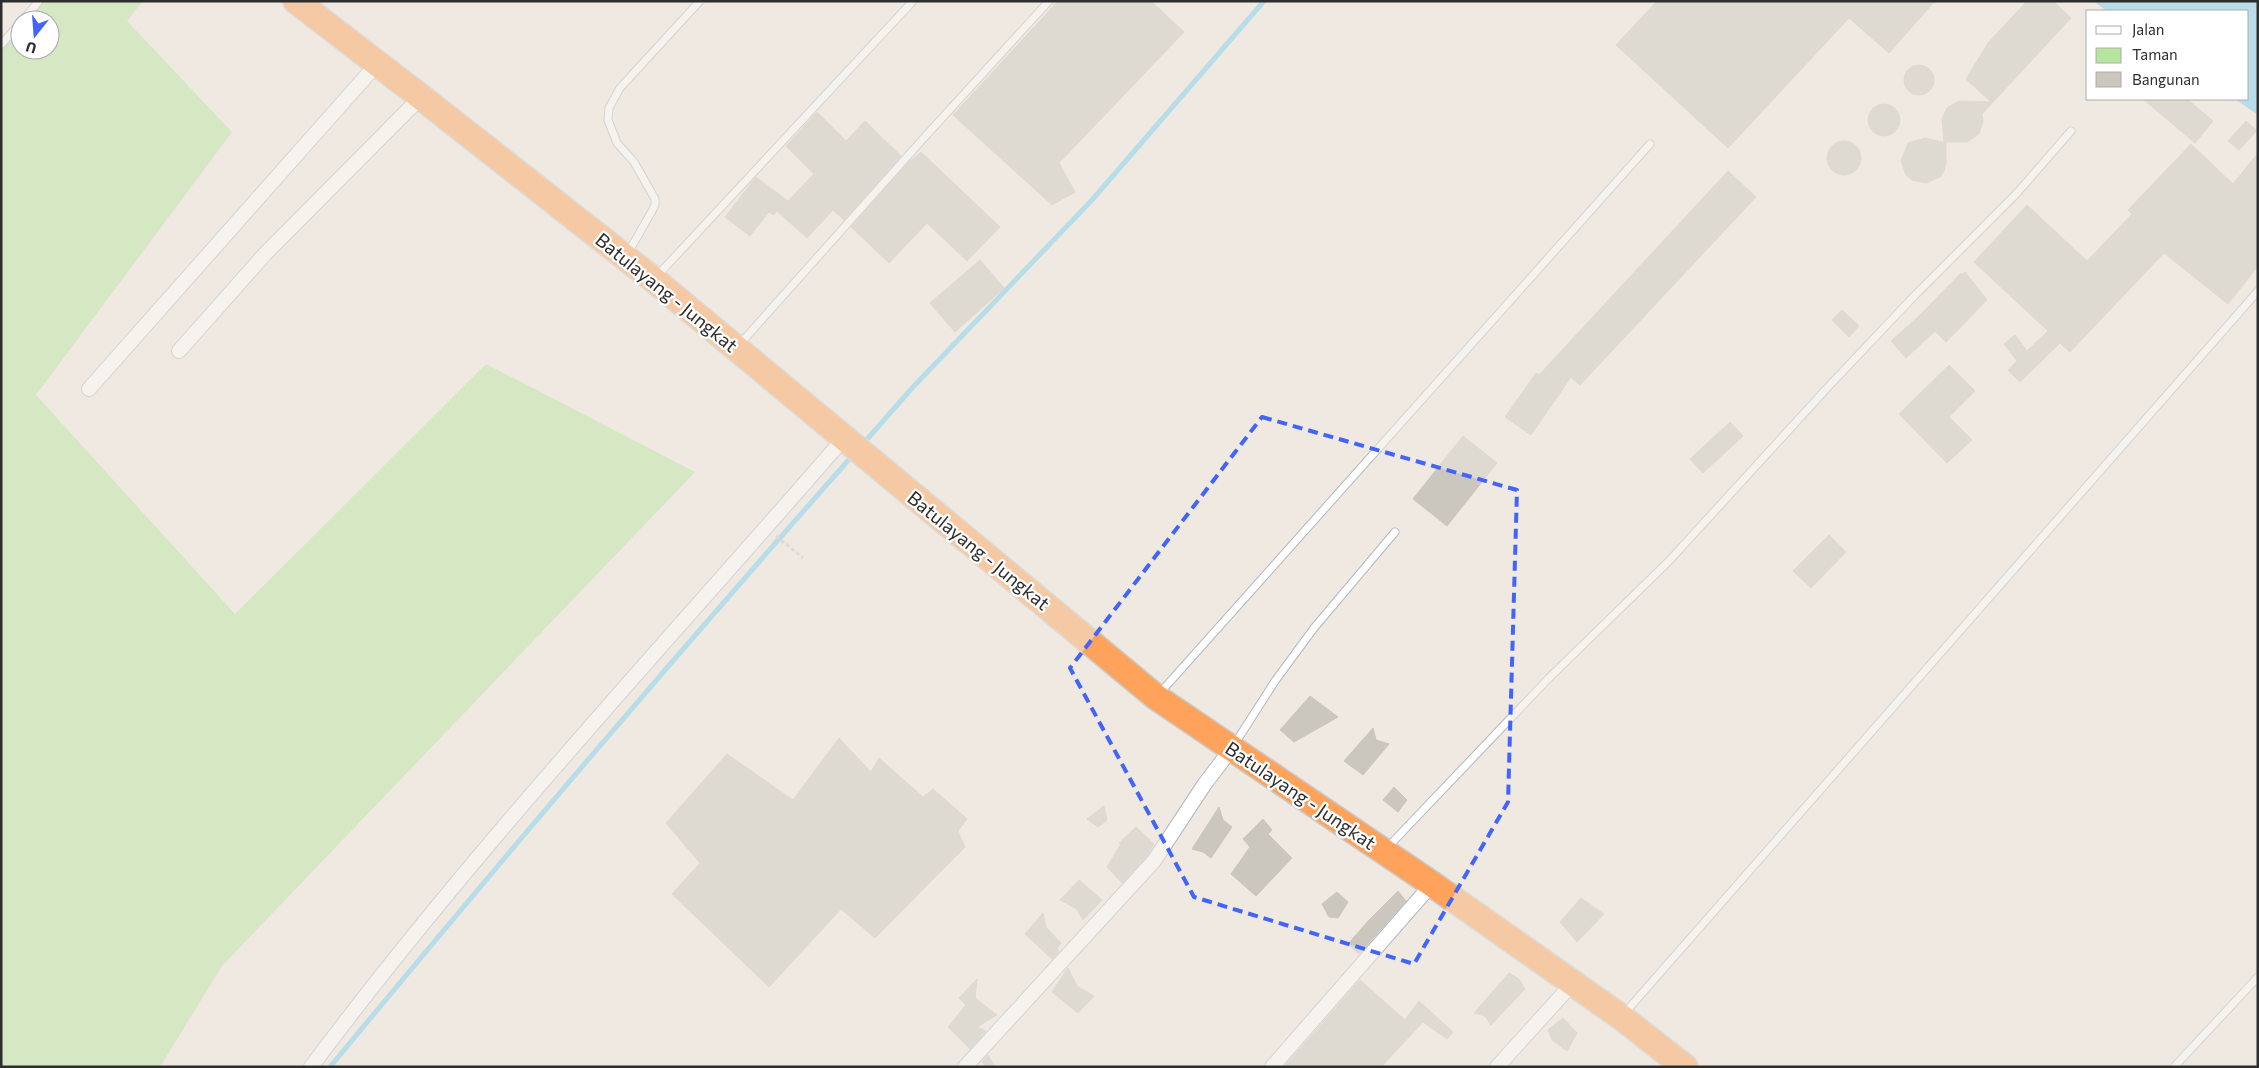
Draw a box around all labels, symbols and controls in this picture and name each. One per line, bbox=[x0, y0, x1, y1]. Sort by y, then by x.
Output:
north arrow bbox=[10, 10, 60, 60]
legend bbox=[2086, 10, 2249, 100]
text: Jalan bbox=[2132, 20, 2164, 38]
text: U bbox=[24, 38, 38, 58]
text: Taman bbox=[2132, 45, 2178, 63]
text: Bangunan bbox=[2132, 70, 2200, 88]
street label: Batulayang - Jungkat bbox=[591, 228, 743, 357]
street label: Batulayang - Jungkat bbox=[903, 486, 1055, 615]
street label: Batulayang - Jungkat bbox=[1221, 736, 1381, 854]

